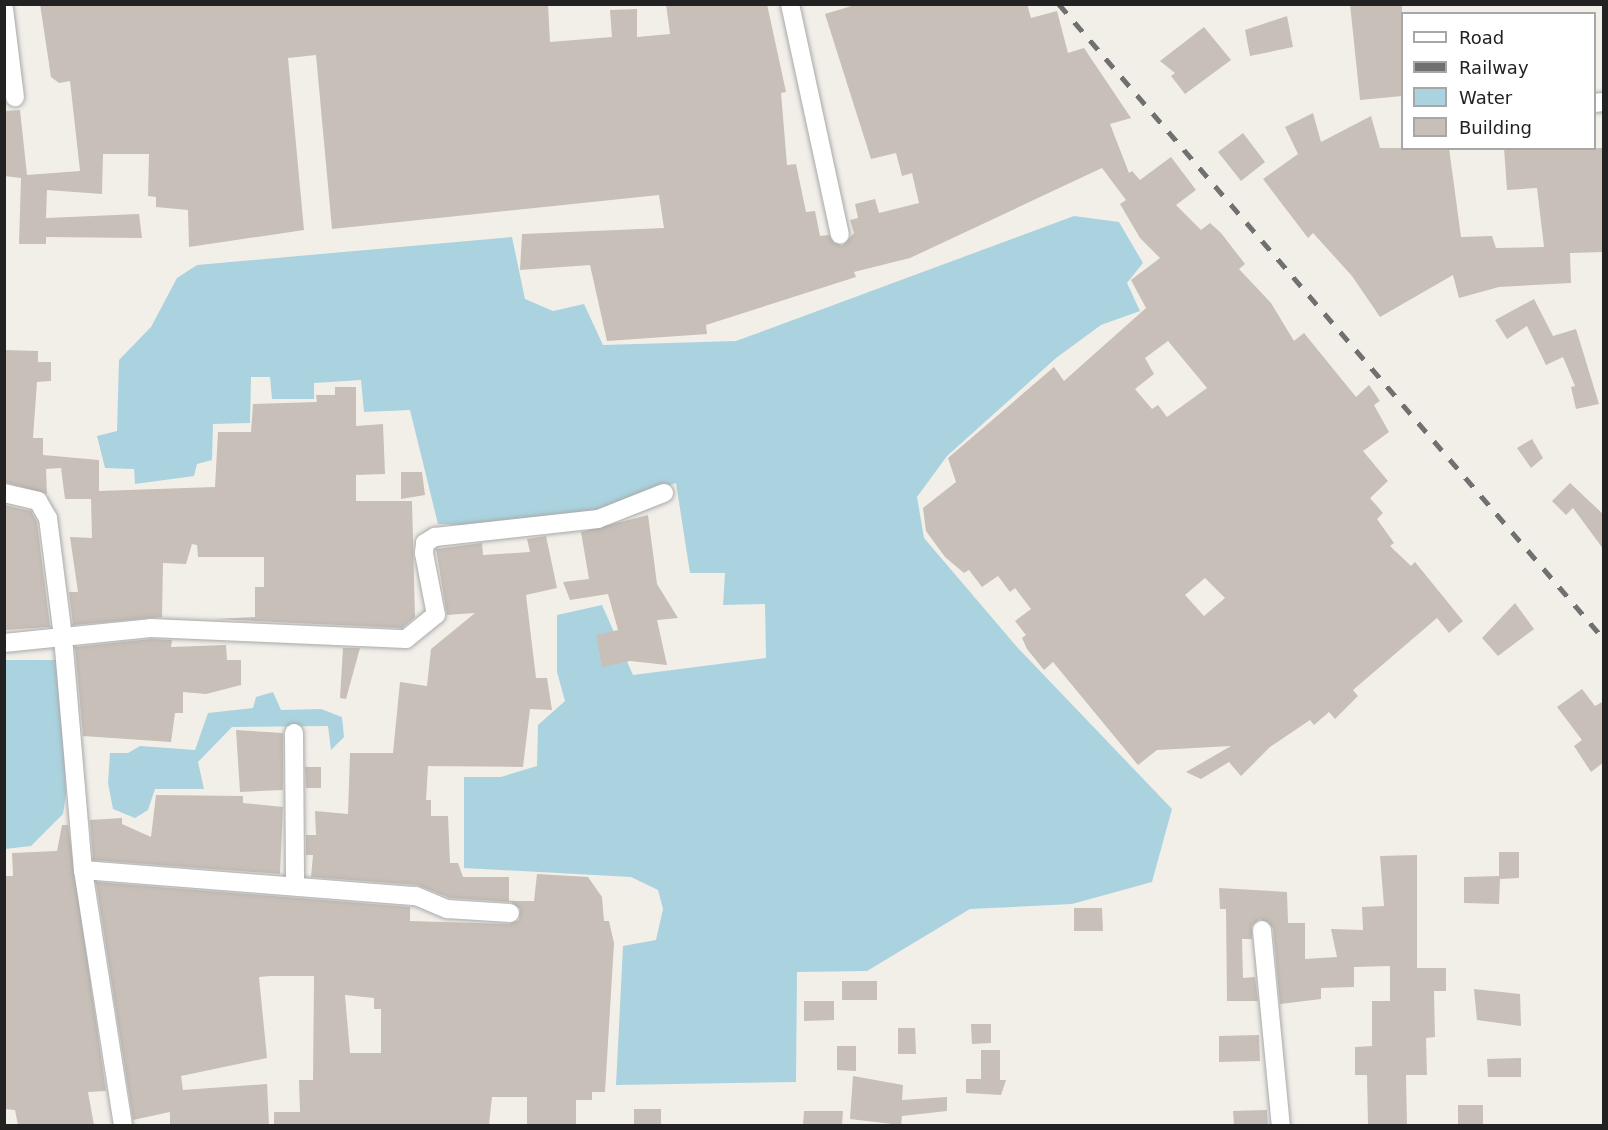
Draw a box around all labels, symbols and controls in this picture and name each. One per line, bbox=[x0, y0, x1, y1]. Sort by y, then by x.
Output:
legend bbox=[1401, 12, 1596, 150]
text: Road bbox=[1459, 27, 1504, 48]
text: Railway bbox=[1459, 57, 1529, 78]
text: Water bbox=[1459, 87, 1512, 108]
text: Building bbox=[1459, 117, 1532, 138]

